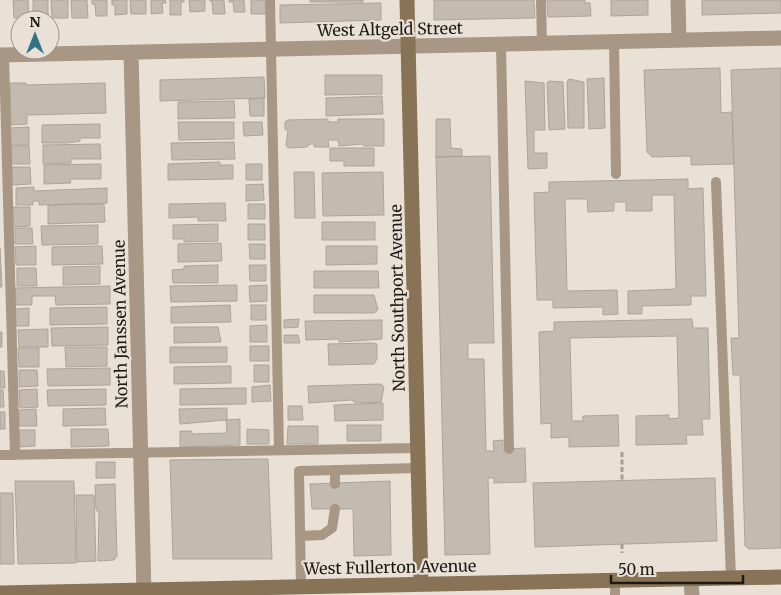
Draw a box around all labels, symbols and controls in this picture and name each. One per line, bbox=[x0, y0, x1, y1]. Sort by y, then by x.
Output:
north arrow bbox=[10, 10, 60, 60]
text: N bbox=[29, 13, 41, 31]
street label: West Altgeld Street bbox=[316, 18, 464, 40]
street label: North Southport Avenue bbox=[385, 204, 409, 392]
street label: North Janssen Avenue bbox=[109, 240, 131, 408]
scale bar bbox=[611, 552, 744, 584]
street label: West Fullerton Avenue bbox=[303, 555, 476, 579]
text: 50 m bbox=[618, 560, 655, 579]

